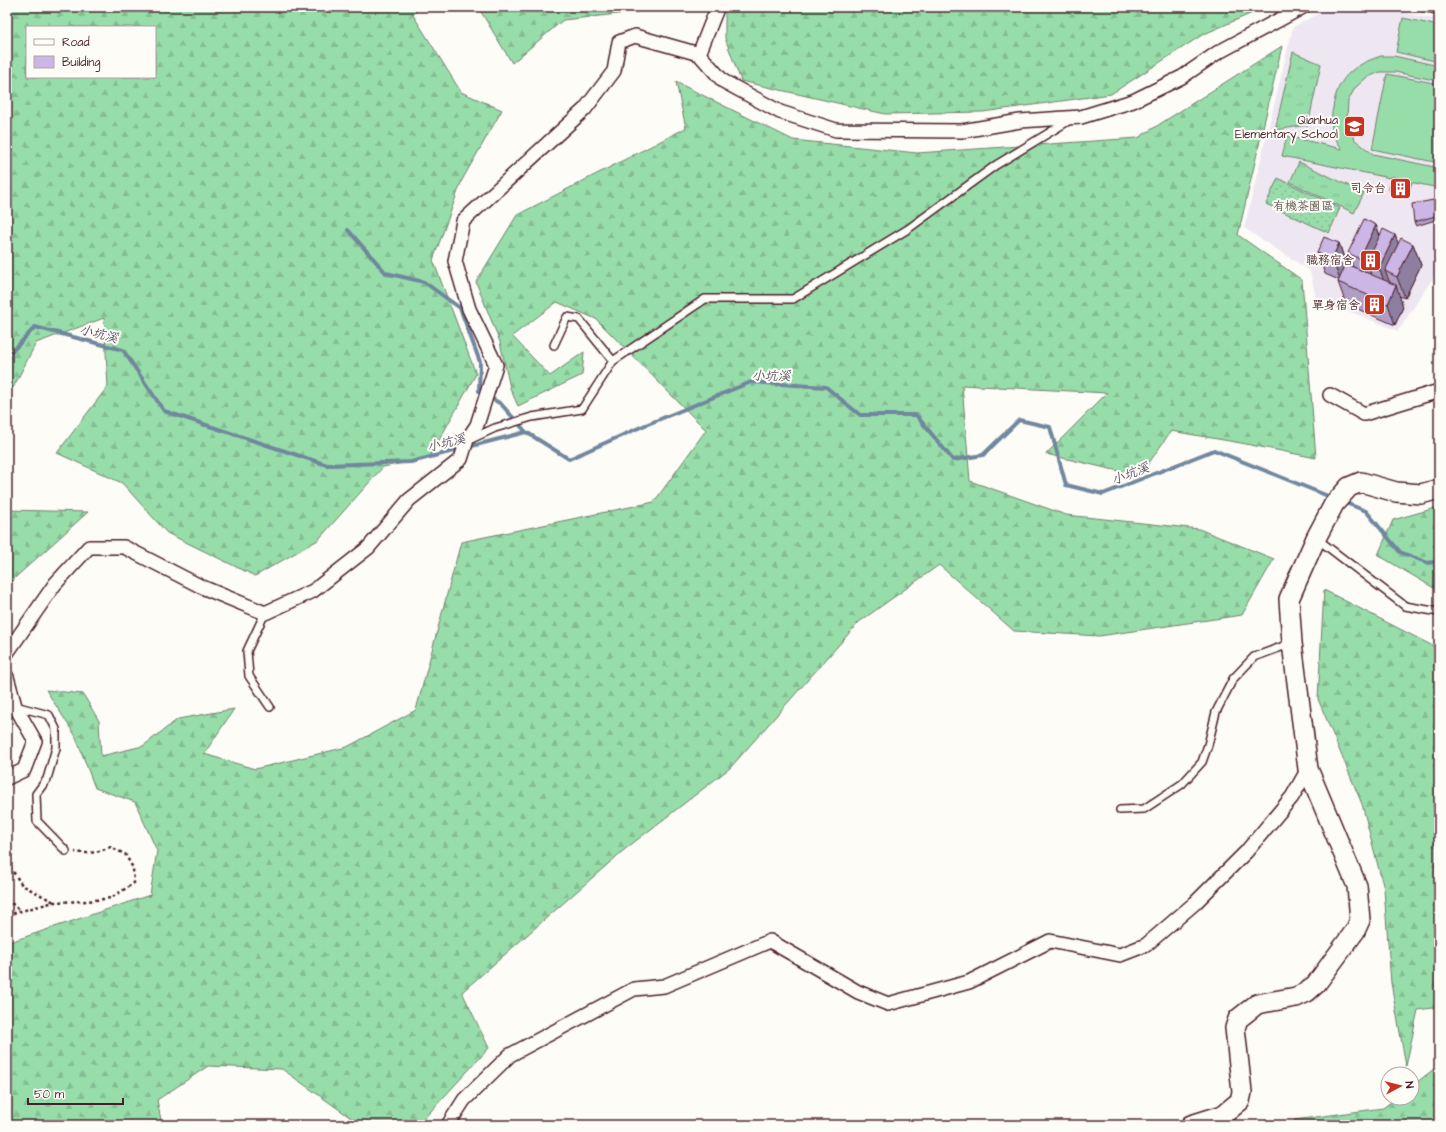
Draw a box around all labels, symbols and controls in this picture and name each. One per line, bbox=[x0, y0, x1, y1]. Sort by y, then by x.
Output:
legend bbox=[26, 26, 156, 78]
text: Road bbox=[62, 34, 90, 51]
text: Building bbox=[62, 54, 100, 72]
place label: Qianhua Elementary School bbox=[1235, 112, 1338, 144]
school or university icon: Qianhua Elementary School bbox=[1341, 114, 1367, 140]
building icon: 司令台 bbox=[1388, 175, 1414, 201]
place label: 司令台 bbox=[1350, 180, 1386, 197]
park label: 有機茶園區 bbox=[1273, 198, 1333, 215]
building icon: 職務宿舍 bbox=[1357, 247, 1383, 273]
place label: 職務宿舍 bbox=[1306, 252, 1354, 269]
building icon: 單身宿舍 bbox=[1362, 292, 1388, 318]
place label: 單身宿舍 bbox=[1312, 297, 1360, 314]
water label: 小坑溪 bbox=[78, 321, 121, 348]
water label: 小坑溪 bbox=[751, 367, 792, 385]
water label: 小坑溪 bbox=[425, 429, 468, 456]
water label: 小坑溪 bbox=[1109, 458, 1153, 489]
north arrow bbox=[1380, 1066, 1420, 1106]
scale bar bbox=[28, 1080, 123, 1106]
text: N bbox=[1402, 1081, 1417, 1089]
text: 50 m bbox=[34, 1086, 65, 1103]

